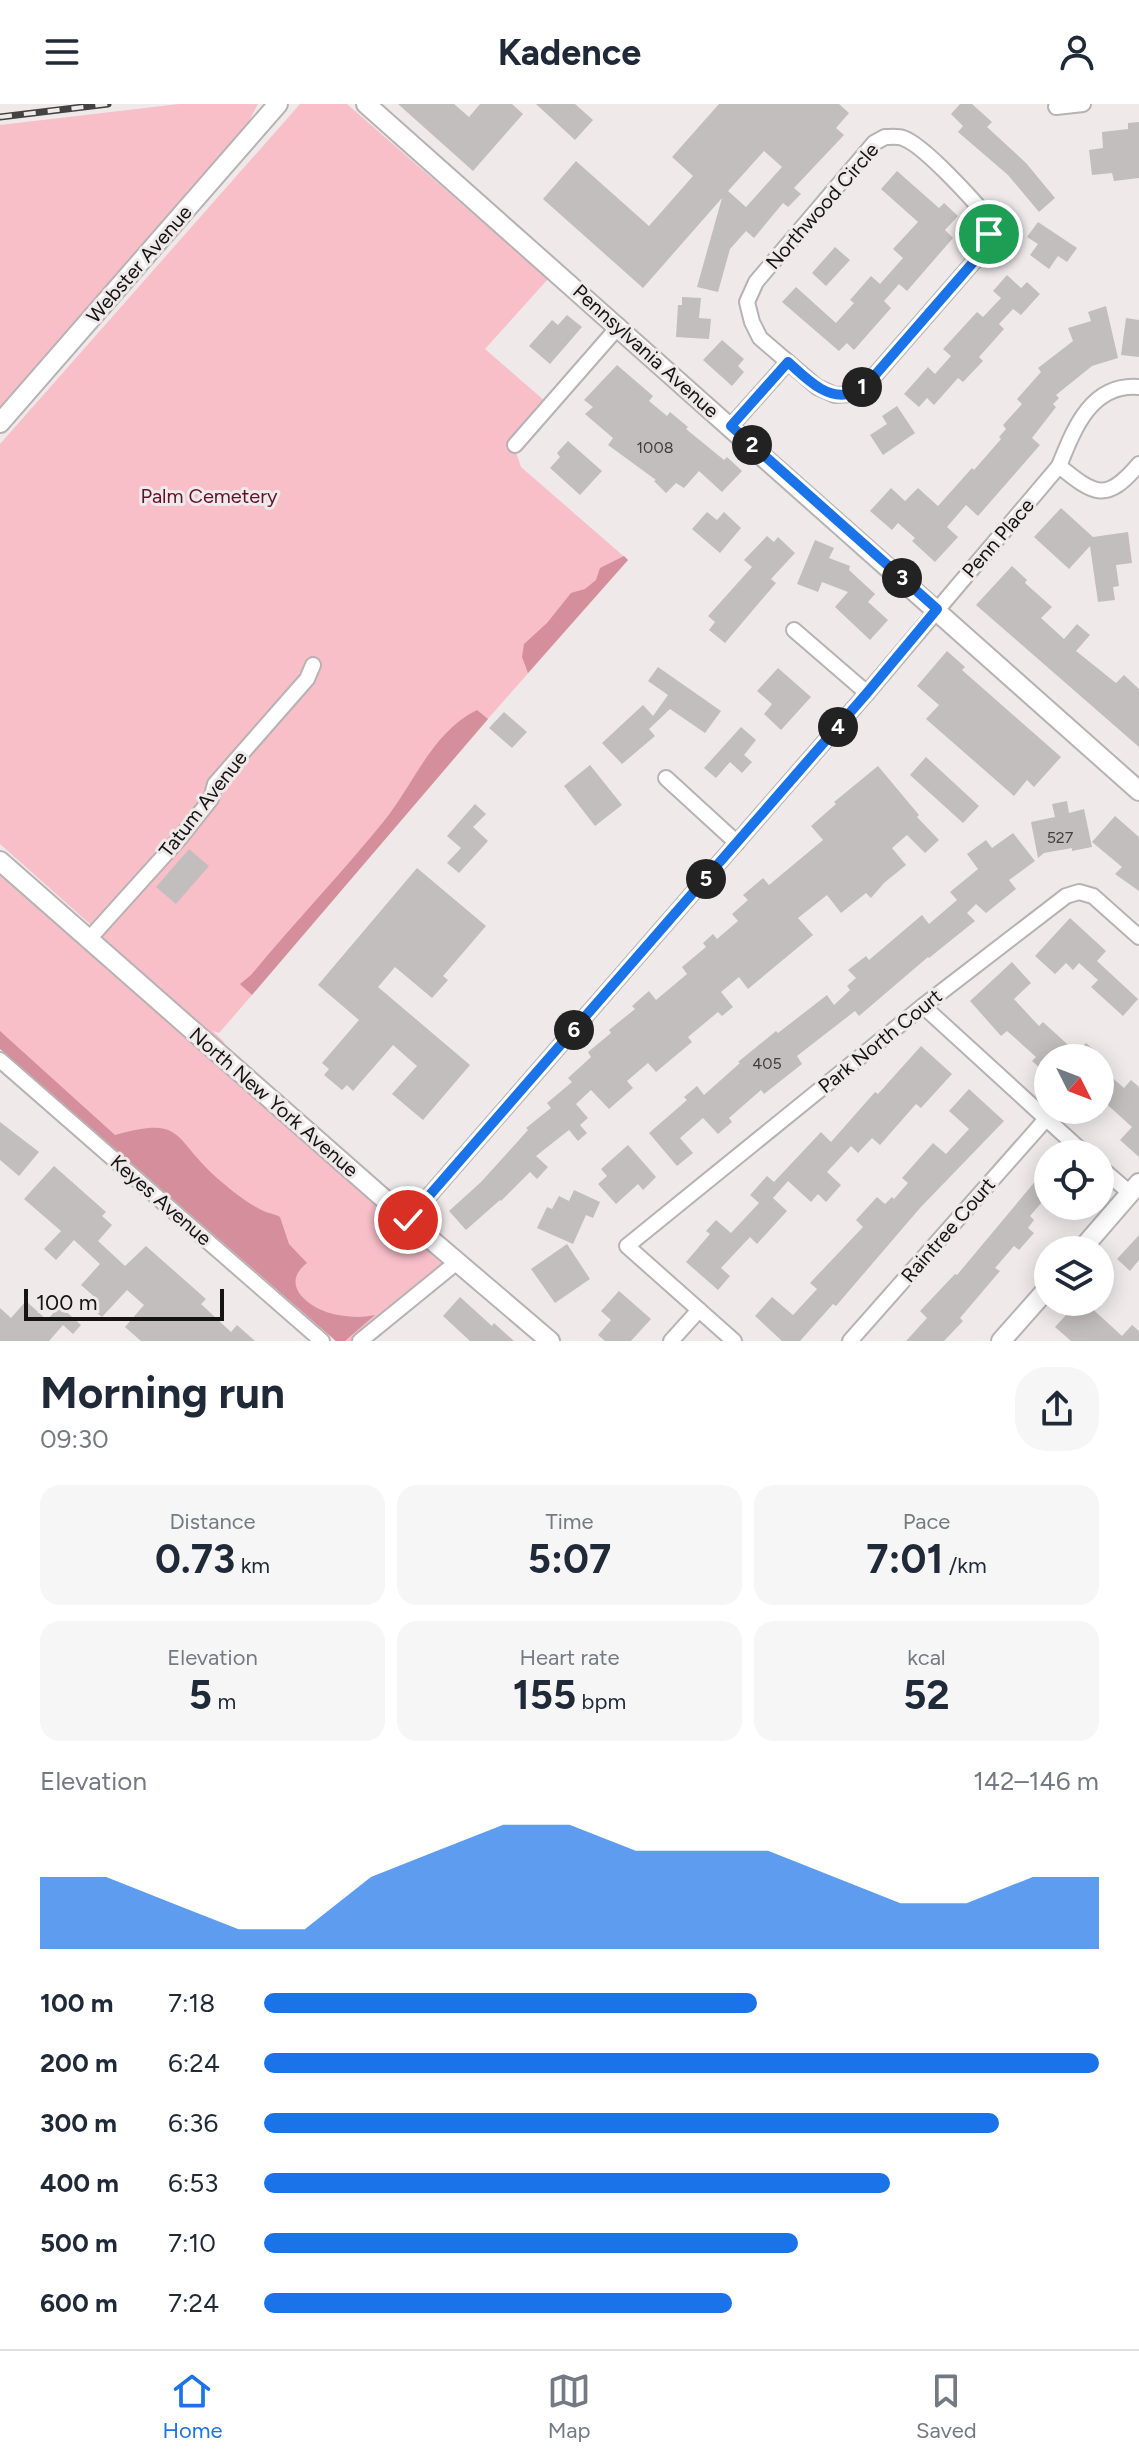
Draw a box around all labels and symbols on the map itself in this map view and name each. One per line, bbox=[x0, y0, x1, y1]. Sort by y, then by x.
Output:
street label: Northwood Circle bbox=[761, 138, 883, 274]
street label: Webster Avenue bbox=[81, 200, 197, 328]
pin bbox=[955, 200, 1023, 268]
street label: Pennsylvania Avenue bbox=[568, 279, 724, 423]
pin: 1 bbox=[842, 367, 882, 407]
pin: 2 bbox=[732, 425, 772, 465]
house number: 1008 bbox=[637, 438, 673, 457]
park label: Palm Cemetery bbox=[141, 484, 278, 508]
street label: Penn Place bbox=[957, 493, 1039, 583]
pin: 3 bbox=[882, 558, 922, 598]
pin: 4 bbox=[818, 707, 858, 747]
street label: Tatum Avenue bbox=[154, 746, 252, 862]
house number: 527 bbox=[1047, 828, 1074, 847]
pin: 5 bbox=[686, 859, 726, 899]
street label: Park North Court bbox=[813, 984, 947, 1098]
pin: 6 bbox=[554, 1010, 594, 1050]
street label: North New York Avenue bbox=[185, 1022, 363, 1182]
north arrow bbox=[1034, 1044, 1114, 1124]
house number: 405 bbox=[752, 1054, 782, 1073]
street label: Keyes Avenue bbox=[106, 1150, 216, 1250]
street label: Raintree Court bbox=[896, 1173, 1000, 1287]
pin bbox=[374, 1186, 442, 1254]
scale bar bbox=[24, 1285, 224, 1321]

